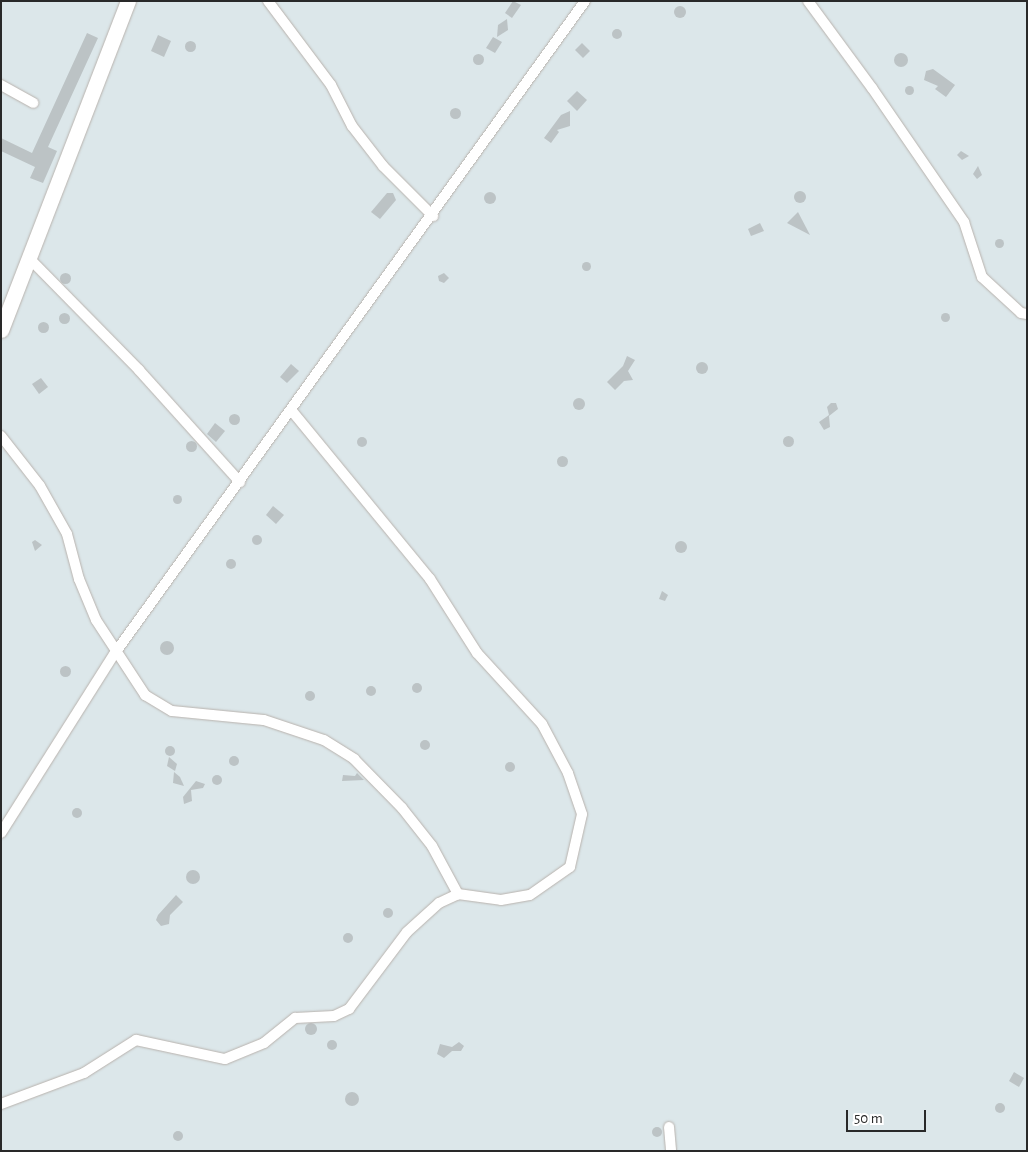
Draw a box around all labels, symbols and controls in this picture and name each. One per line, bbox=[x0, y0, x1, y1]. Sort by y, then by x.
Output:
scale bar bbox=[848, 1100, 928, 1132]
text: 50 m bbox=[854, 1111, 883, 1126]

